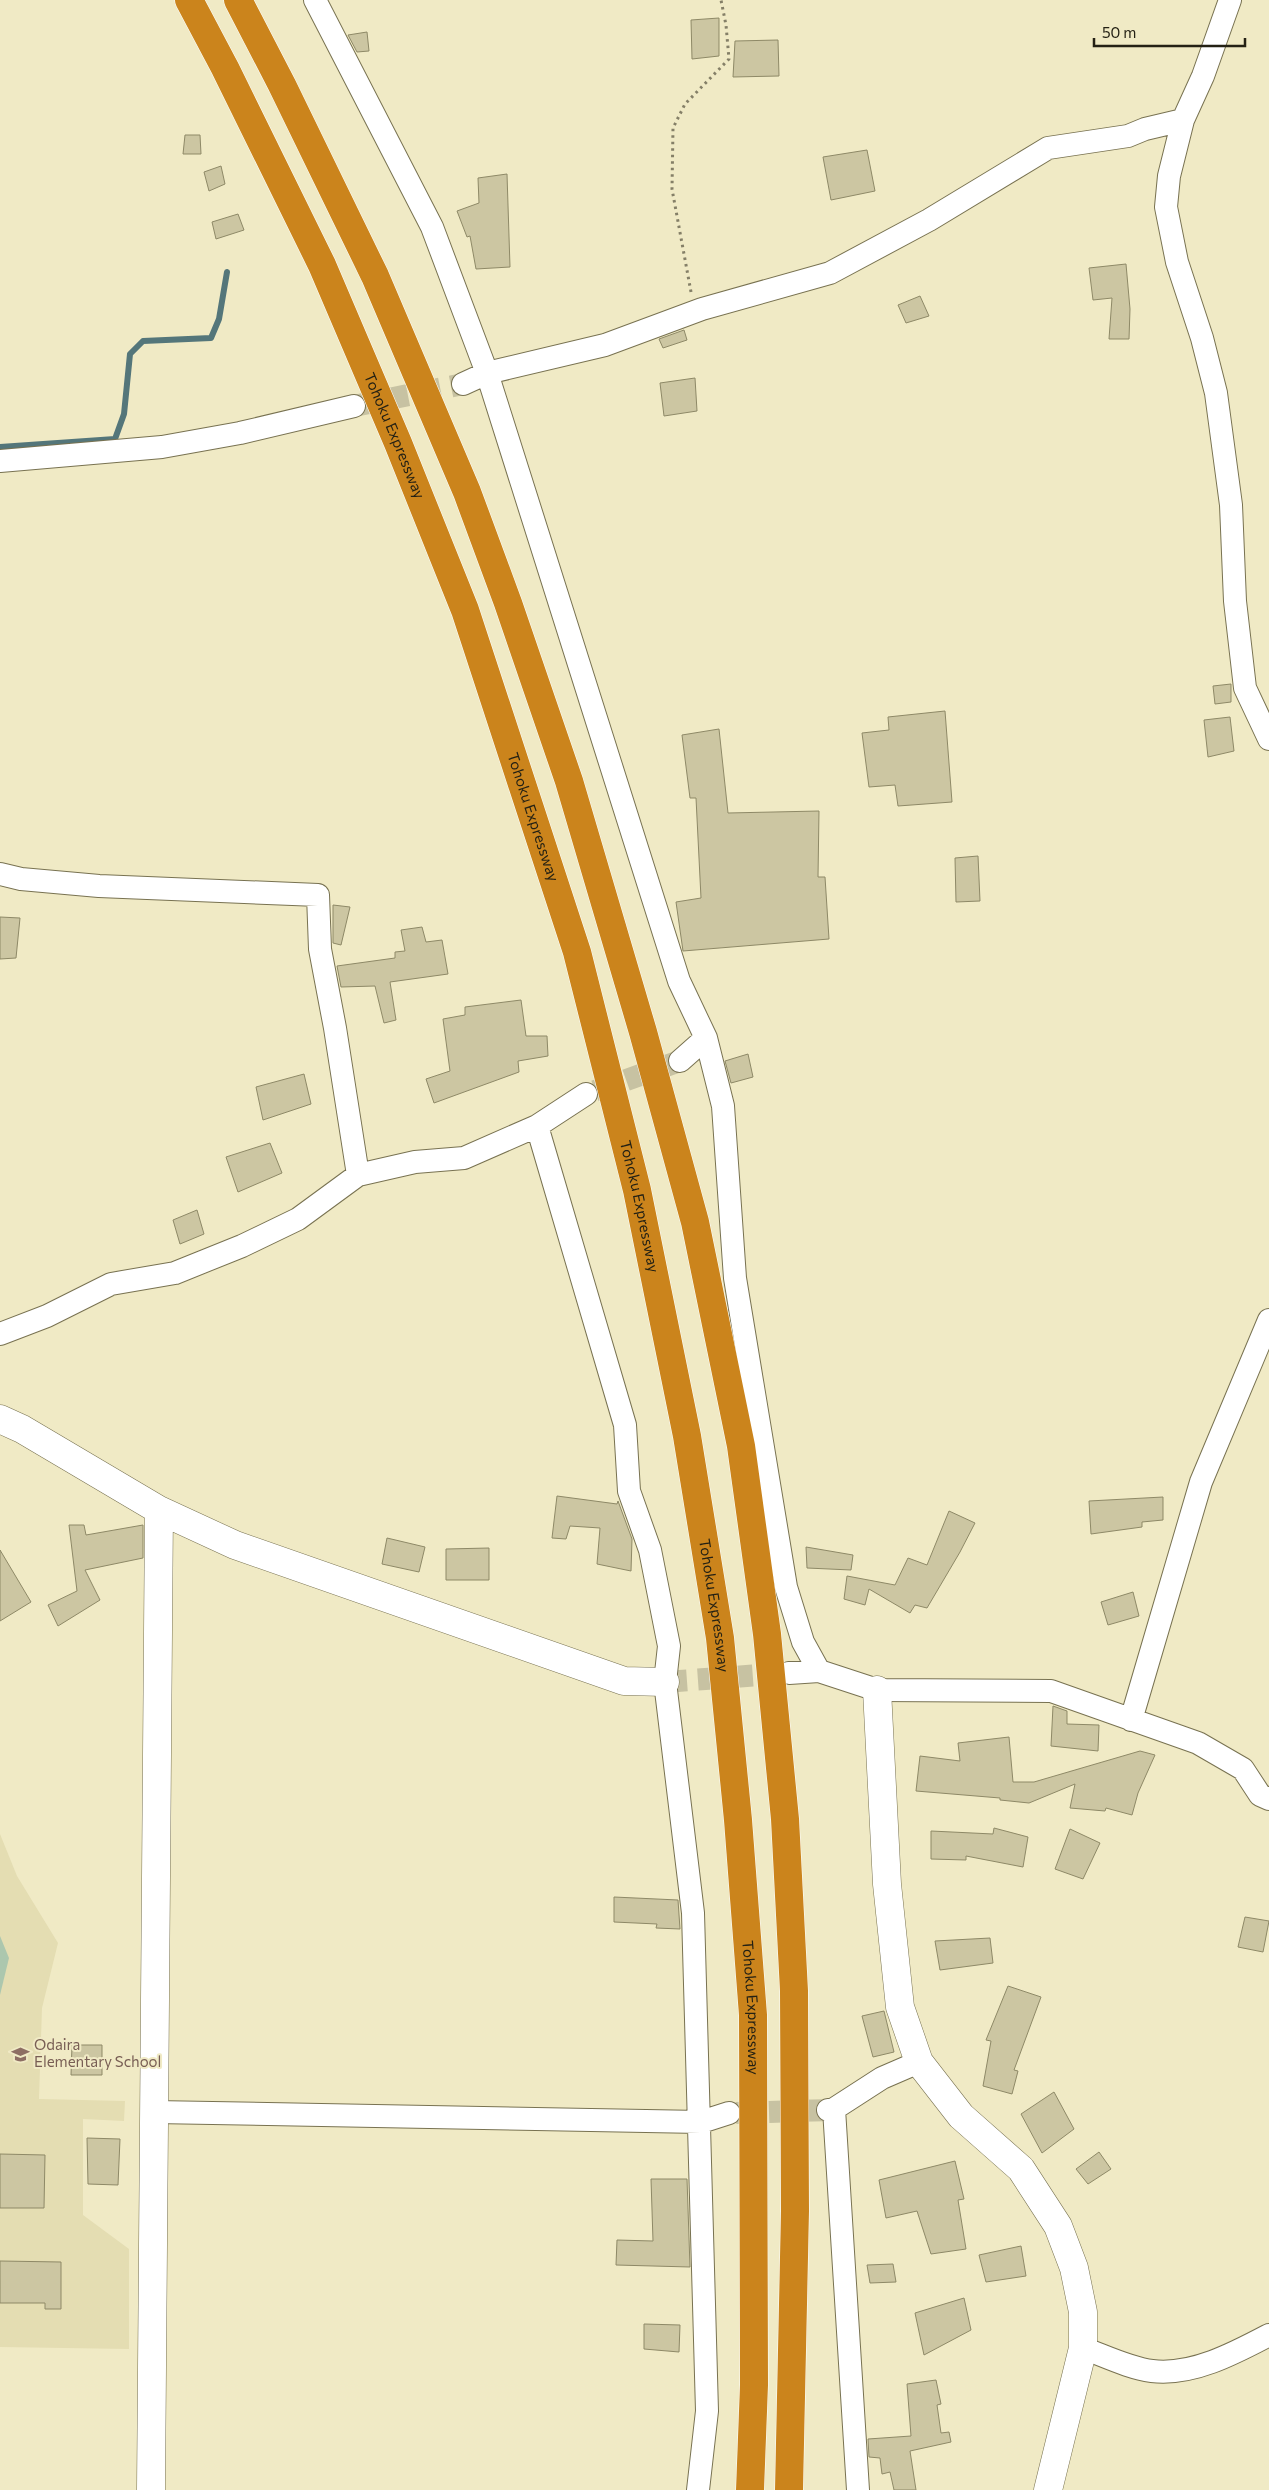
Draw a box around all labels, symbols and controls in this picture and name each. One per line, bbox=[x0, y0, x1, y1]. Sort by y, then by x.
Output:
scale bar bbox=[1094, 15, 1245, 47]
text: 50 m bbox=[1102, 23, 1136, 41]
street label: Tohoku Expressway bbox=[361, 370, 429, 501]
street label: Tohoku Expressway bbox=[504, 750, 563, 884]
street label: Tohoku Expressway bbox=[617, 1138, 664, 1274]
street label: Tohoku Expressway bbox=[696, 1537, 733, 1673]
street label: Tohoku Expressway bbox=[739, 1940, 763, 2075]
place label: Odaira Elementary School bbox=[34, 2035, 161, 2070]
school or university icon: Odaira Elementary School bbox=[10, 2044, 30, 2064]

